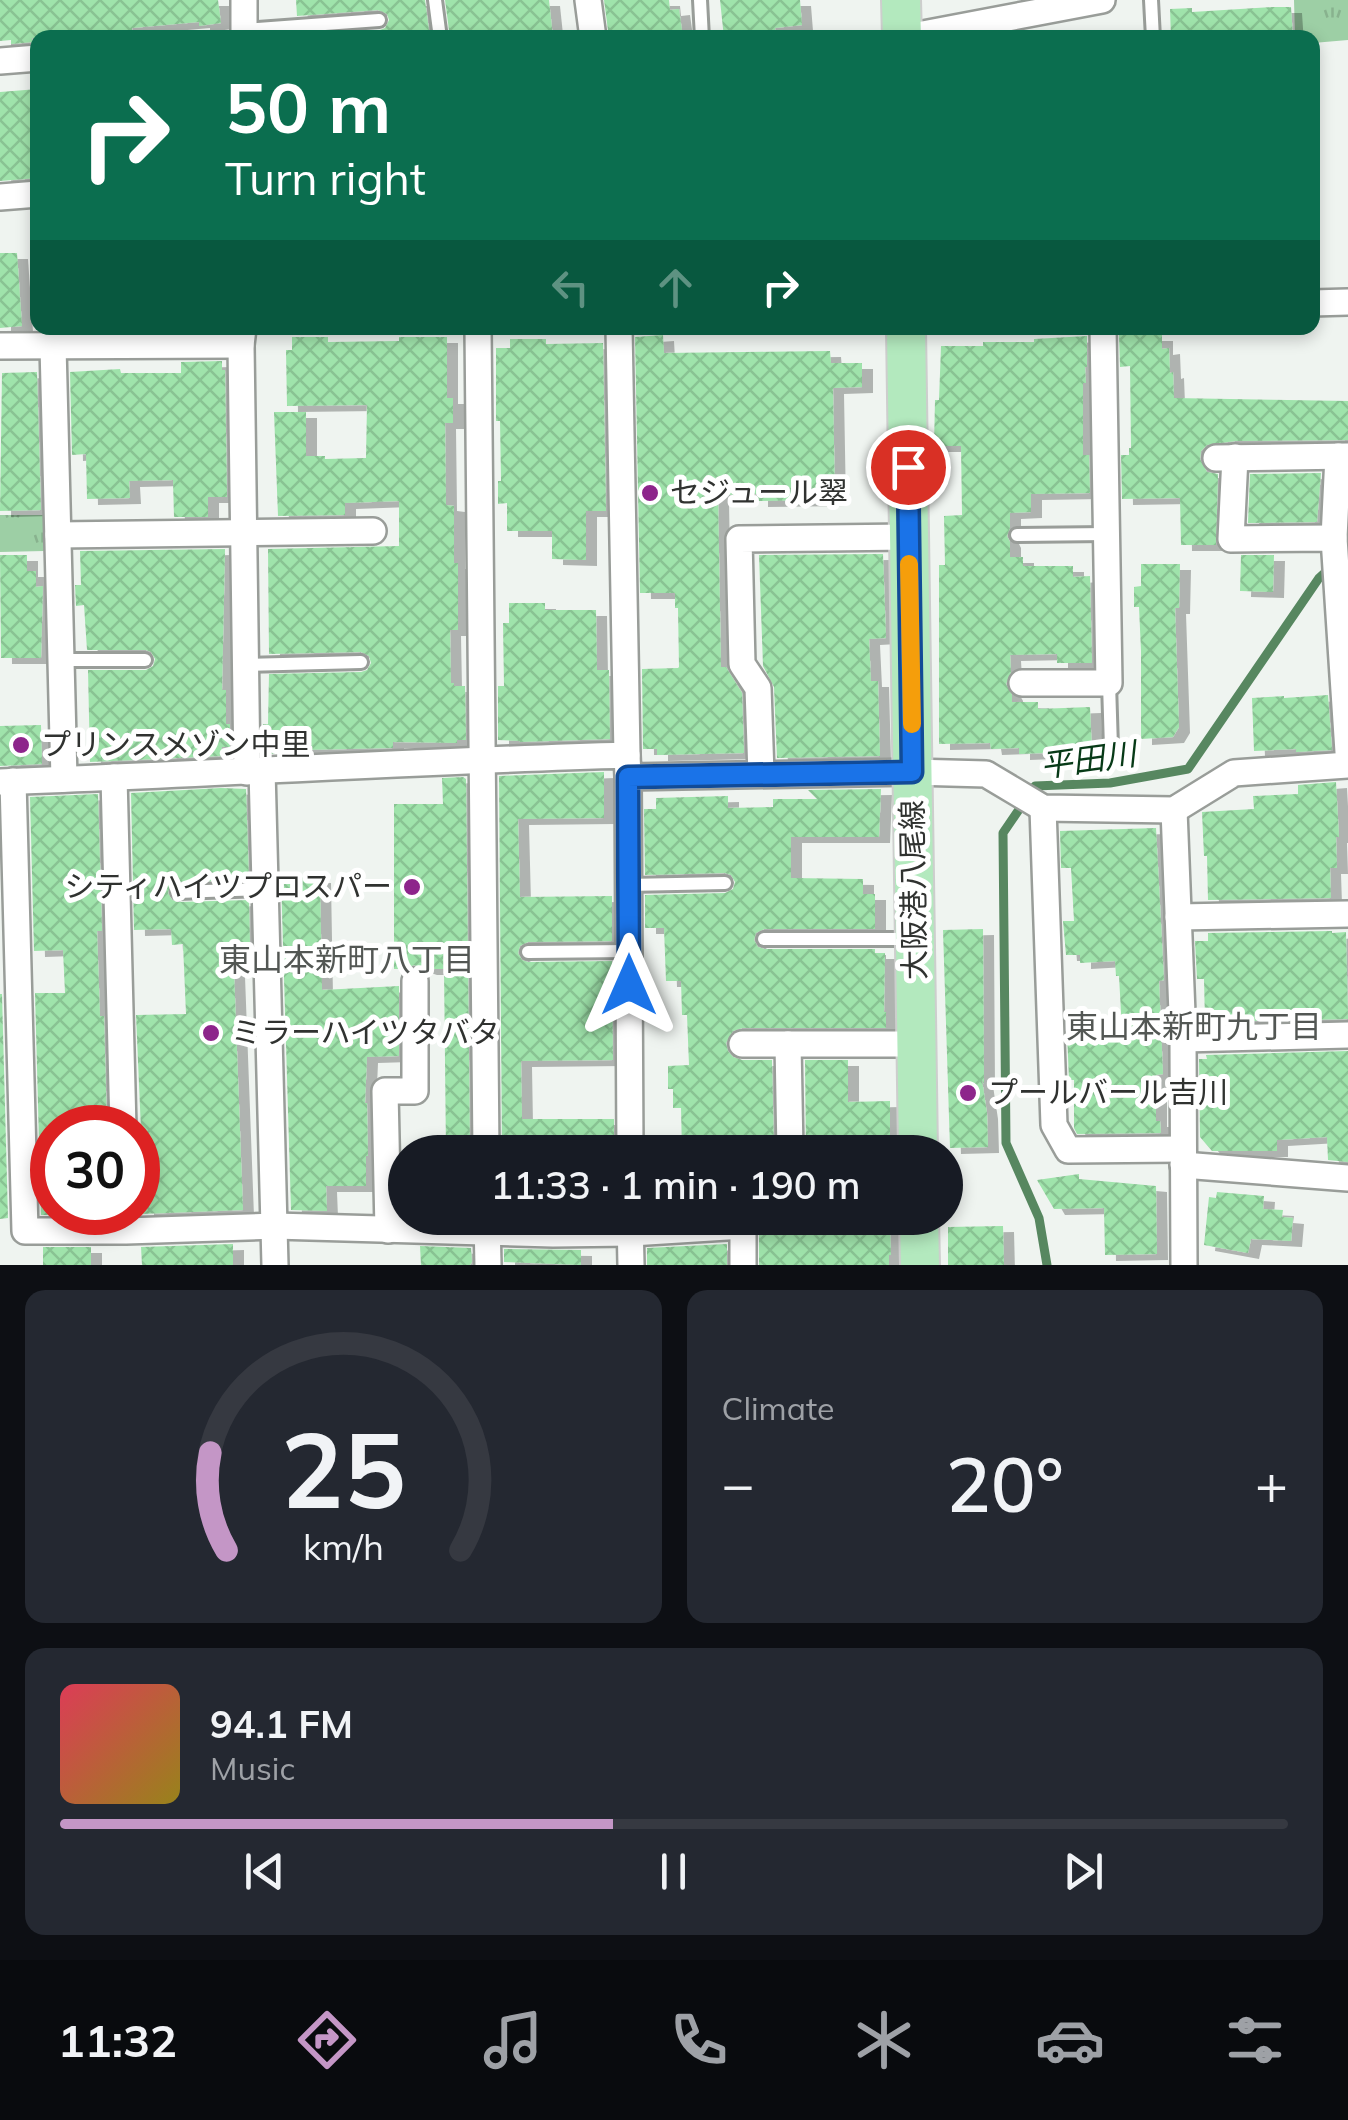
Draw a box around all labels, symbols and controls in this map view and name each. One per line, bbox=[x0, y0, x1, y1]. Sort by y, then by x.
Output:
text: 50 m bbox=[225, 63, 391, 151]
icon: right bbox=[60, 70, 190, 200]
text: Turn right bbox=[225, 150, 426, 206]
icon: left bbox=[543, 260, 598, 315]
icon: ahead bbox=[648, 260, 703, 315]
icon: right bbox=[753, 260, 808, 315]
pin bbox=[866, 425, 951, 510]
icon: arrive bbox=[881, 440, 936, 495]
place label: セジュール翠 bbox=[670, 473, 848, 511]
marker: セジュール翠 bbox=[639, 482, 661, 504]
place label: プリンスメゾン中里 bbox=[41, 725, 310, 763]
water label: 平田川 bbox=[1038, 732, 1141, 785]
marker: プリンスメゾン中里 bbox=[10, 734, 32, 756]
street label: 大阪港八尾線 bbox=[892, 800, 934, 980]
place label: シティハイツプロスパー bbox=[64, 867, 392, 905]
marker: シティハイツプロスパー bbox=[401, 876, 423, 898]
position arrow bbox=[577, 933, 681, 1037]
district label: 東山本新町八丁目 bbox=[219, 939, 475, 979]
district label: 東山本新町九丁目 bbox=[1066, 1006, 1322, 1046]
place label: ミラーハイツタバタ bbox=[231, 1013, 500, 1051]
marker: ミラーハイツタバタ bbox=[200, 1022, 222, 1044]
place label: プールバール吉川 bbox=[988, 1073, 1228, 1111]
marker: プールバール吉川 bbox=[957, 1082, 979, 1104]
speed limit sign: 30 bbox=[30, 1105, 160, 1235]
text: 11:33 · 1 min · 190 m bbox=[490, 1161, 861, 1209]
text: Climate bbox=[722, 1388, 834, 1428]
text: 25 bbox=[281, 1403, 406, 1534]
text: 20° bbox=[946, 1437, 1064, 1531]
text: − bbox=[722, 1449, 755, 1518]
text: + bbox=[1255, 1449, 1288, 1518]
text: km/h bbox=[303, 1524, 384, 1569]
text: 94.1 FM bbox=[210, 1700, 353, 1748]
text: Music bbox=[210, 1748, 295, 1788]
icon: previous bbox=[237, 1844, 292, 1899]
icon: pause bbox=[646, 1844, 701, 1899]
icon: next bbox=[1056, 1844, 1111, 1899]
icon: directions bbox=[292, 2005, 362, 2075]
icon: music bbox=[478, 2005, 548, 2075]
icon: phone bbox=[664, 2005, 734, 2075]
icon: climate bbox=[849, 2005, 919, 2075]
icon: car bbox=[1035, 2005, 1105, 2075]
icon: filters bbox=[1220, 2005, 1290, 2075]
text: 11:32 bbox=[58, 2012, 177, 2068]

